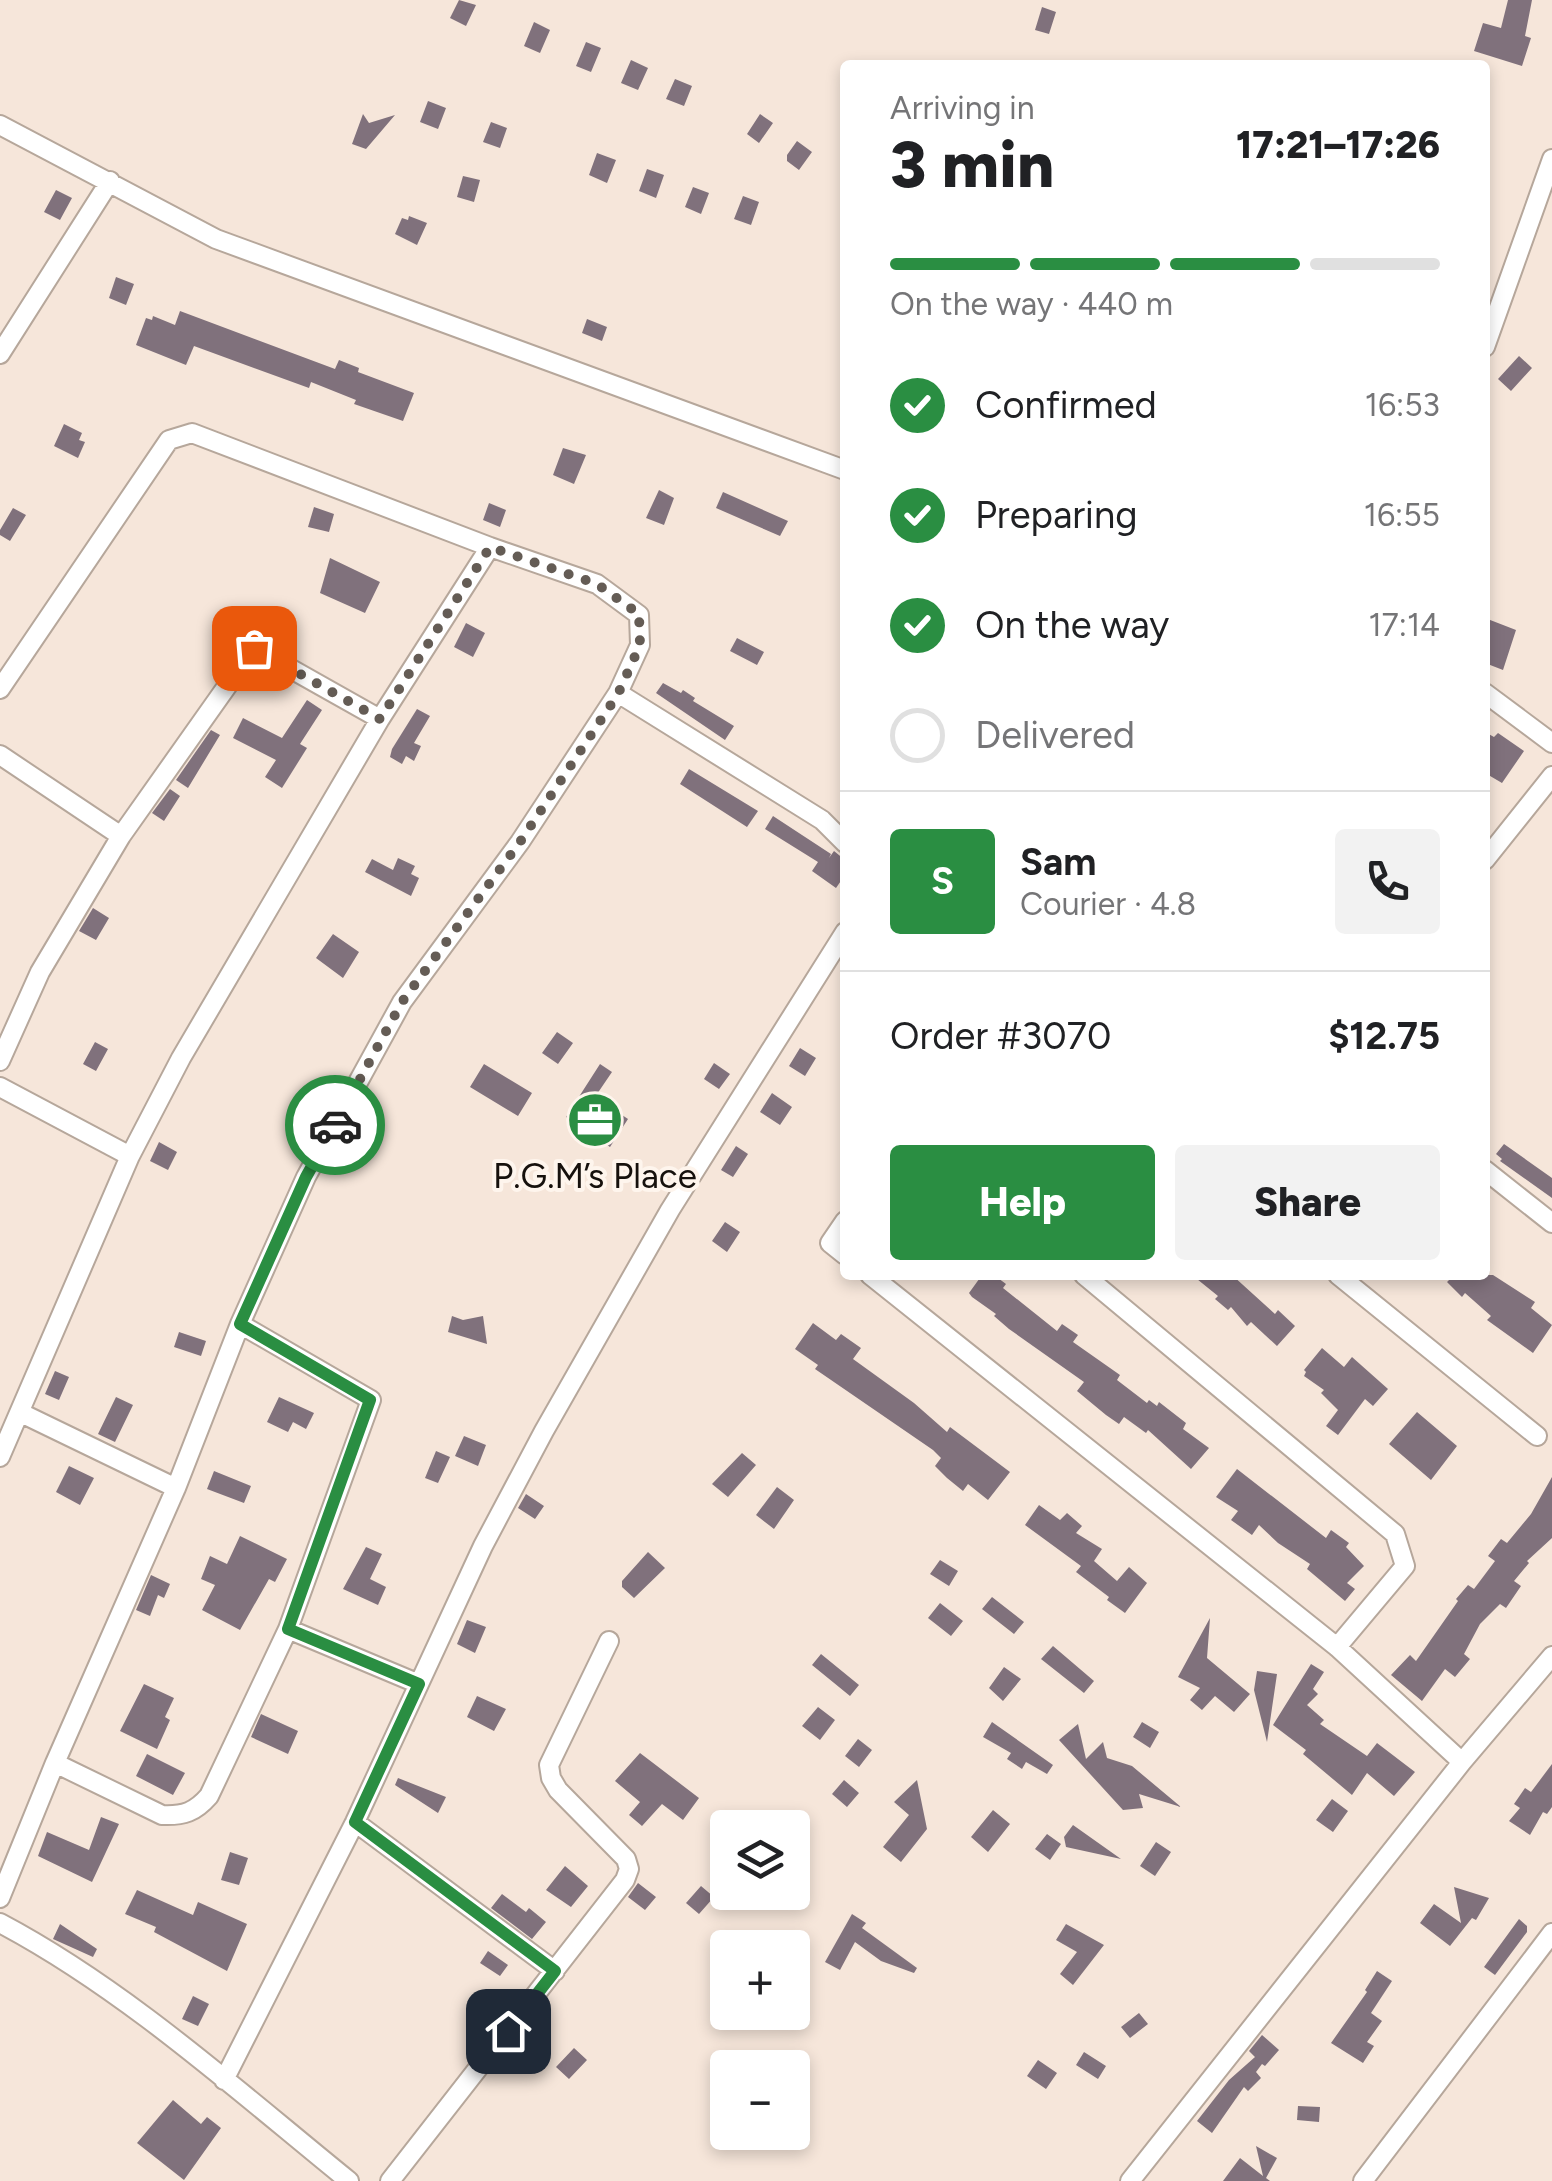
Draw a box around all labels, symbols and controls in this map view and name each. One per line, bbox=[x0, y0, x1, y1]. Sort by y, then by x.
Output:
text: Arriving in bbox=[890, 89, 1035, 127]
text: 17:21–17:26 bbox=[1236, 122, 1440, 168]
text: 3 min bbox=[890, 125, 1054, 203]
text: On the way · 440 m bbox=[890, 285, 1173, 323]
icon: check bbox=[890, 378, 945, 433]
text: Confirmed bbox=[975, 382, 1157, 428]
text: 16:53 bbox=[1365, 386, 1440, 424]
icon: check bbox=[890, 488, 945, 543]
text: Preparing bbox=[975, 492, 1137, 538]
text: 16:55 bbox=[1364, 496, 1440, 534]
icon: check bbox=[890, 598, 945, 653]
text: On the way bbox=[975, 602, 1169, 648]
pin bbox=[212, 606, 297, 691]
text: 17:14 bbox=[1368, 606, 1440, 644]
icon: bag bbox=[227, 621, 282, 676]
text: Delivered bbox=[975, 712, 1135, 758]
button: phone bbox=[1335, 829, 1440, 934]
text: Sam bbox=[1020, 839, 1096, 885]
text: S bbox=[931, 858, 954, 904]
text: Courier · 4.8 bbox=[1020, 885, 1196, 923]
text: Order #3070 bbox=[890, 1013, 1111, 1059]
text: $12.75 bbox=[1328, 1013, 1440, 1059]
courier bbox=[285, 1075, 385, 1175]
office icon: P.G.M’s Place bbox=[565, 1090, 625, 1150]
icon: car bbox=[308, 1098, 363, 1153]
button: Help bbox=[890, 1145, 1155, 1260]
button: Share bbox=[1175, 1145, 1440, 1260]
place label: P.G.M’s Place bbox=[493, 1155, 697, 1197]
map controls bbox=[710, 1810, 810, 2150]
button: layers bbox=[710, 1810, 810, 1910]
button: + bbox=[710, 1930, 810, 2030]
pin bbox=[466, 1989, 551, 2074]
icon: home bbox=[481, 2004, 536, 2059]
button: − bbox=[710, 2050, 810, 2150]

